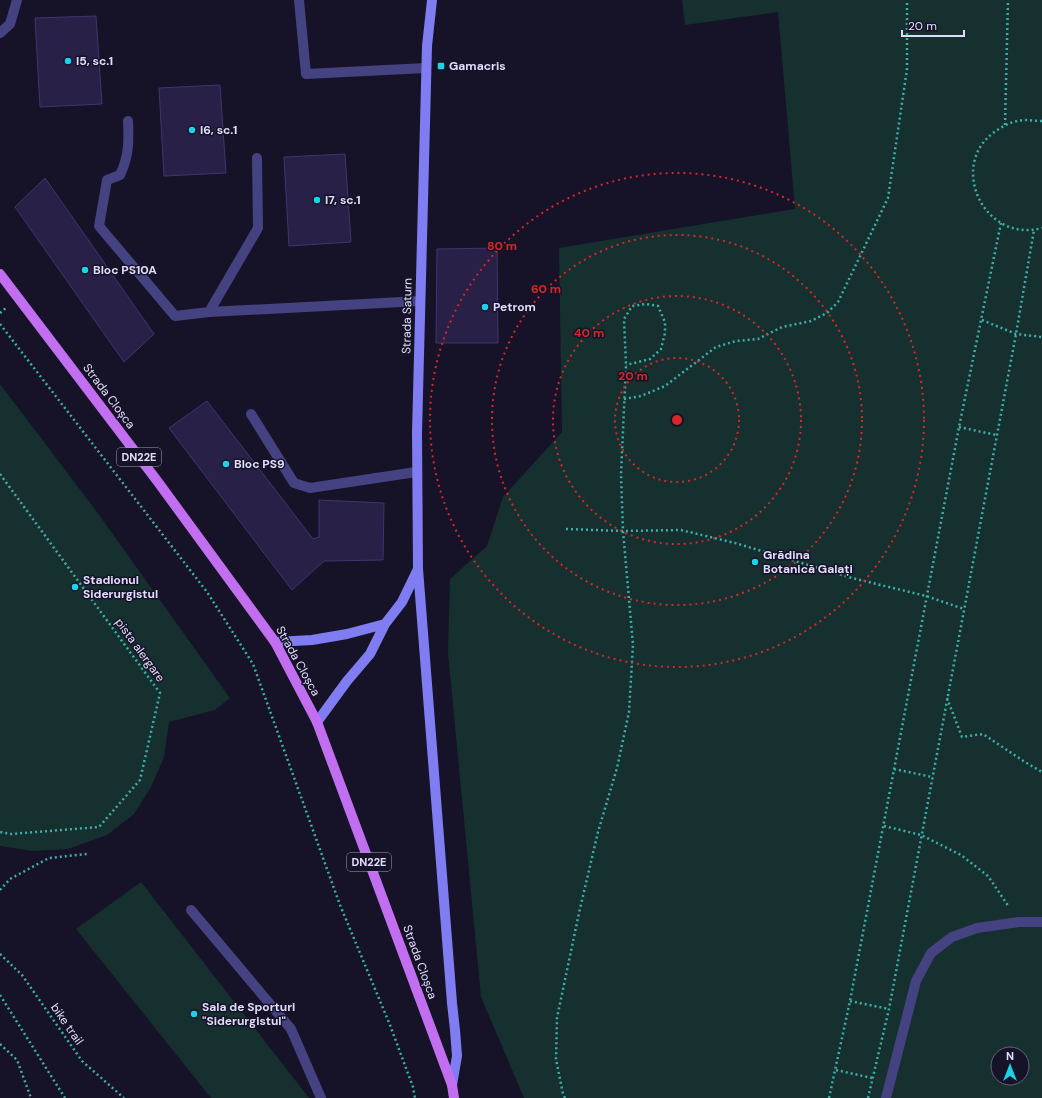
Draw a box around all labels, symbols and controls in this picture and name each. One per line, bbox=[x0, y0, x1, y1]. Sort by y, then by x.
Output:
scale bar bbox=[902, 12, 964, 38]
text: 20 m bbox=[908, 18, 937, 34]
place label: I5, sc.1 bbox=[76, 53, 113, 69]
marker: I5, sc.1 bbox=[63, 56, 73, 66]
place label: Gamacris bbox=[449, 58, 506, 74]
marker: Gamacris bbox=[436, 61, 446, 71]
place label: I6, sc.1 bbox=[200, 122, 237, 138]
marker: I6, sc.1 bbox=[187, 125, 197, 135]
place label: I7, sc.1 bbox=[325, 192, 361, 208]
marker: I7, sc.1 bbox=[312, 195, 322, 205]
text: 80 m bbox=[487, 238, 517, 254]
place label: Bloc PS10A bbox=[93, 262, 157, 278]
marker: Bloc PS10A bbox=[80, 265, 90, 275]
street label: Strada Saturn bbox=[398, 278, 416, 354]
text: 60 m bbox=[531, 281, 561, 297]
place label: Petrom bbox=[493, 299, 536, 315]
marker: Petrom bbox=[480, 302, 490, 312]
text: 40 m bbox=[574, 325, 604, 341]
street label: Strada Cloșca bbox=[79, 360, 139, 432]
text: 20 m bbox=[618, 368, 648, 384]
centre of rings bbox=[670, 413, 684, 427]
road number: DN22E bbox=[117, 448, 161, 466]
place label: Bloc PS9 bbox=[234, 456, 285, 472]
marker: Bloc PS9 bbox=[221, 459, 231, 469]
place label: Grădina Botanică Galați bbox=[763, 547, 853, 577]
marker: Grădina Botanică Galați bbox=[750, 557, 760, 567]
place label: Stadionul Siderurgistul bbox=[83, 572, 158, 602]
marker: Stadionul Siderurgistul bbox=[70, 582, 80, 592]
street label: pista alergare bbox=[111, 615, 169, 685]
street label: Strada Cloșca bbox=[272, 623, 324, 699]
road number: DN22E bbox=[347, 853, 391, 871]
street label: Strada Cloșca bbox=[399, 923, 441, 1001]
place label: Sala de Sporturi "Siderurgistul" bbox=[202, 999, 295, 1029]
street label: bike trail bbox=[47, 1000, 87, 1048]
marker: Sala de Sporturi "Siderurgistul" bbox=[189, 1009, 199, 1019]
north arrow bbox=[990, 1046, 1030, 1086]
text: N bbox=[1006, 1049, 1014, 1063]

